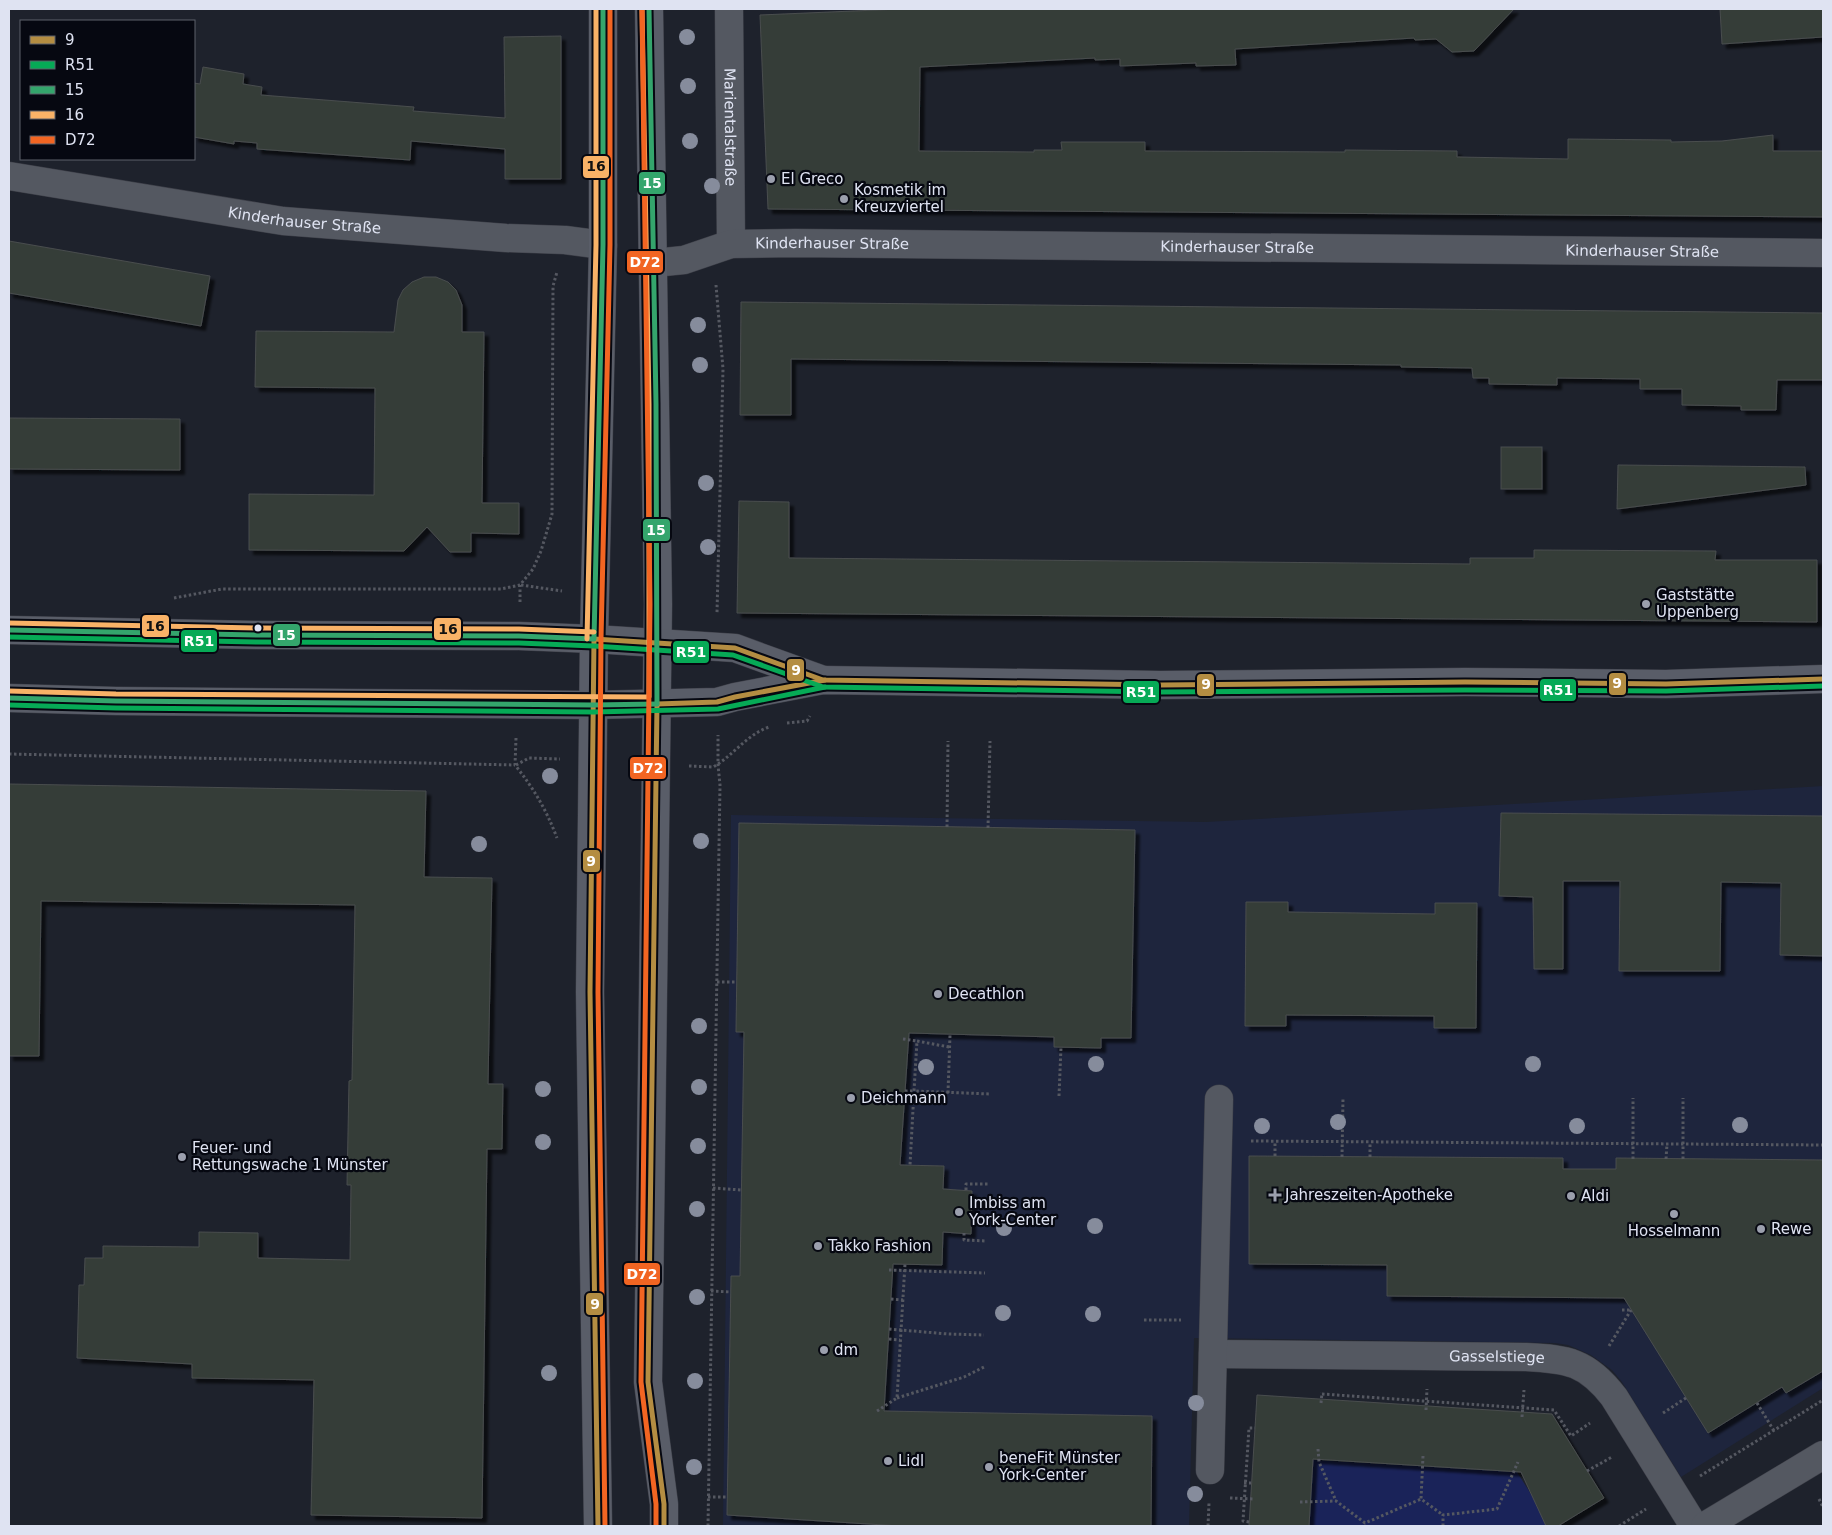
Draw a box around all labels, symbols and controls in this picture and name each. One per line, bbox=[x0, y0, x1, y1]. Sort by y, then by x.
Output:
legend bbox=[20, 20, 195, 160]
text: 9 bbox=[65, 31, 75, 49]
text: R51 bbox=[65, 56, 95, 74]
street label: Marientalstraße bbox=[721, 68, 740, 186]
text: 15 bbox=[65, 81, 84, 99]
text: 16 bbox=[65, 106, 84, 124]
text: D72 bbox=[65, 131, 96, 149]
line badge: 16 bbox=[582, 155, 610, 179]
text: 16 bbox=[586, 158, 606, 174]
place label: El Greco bbox=[781, 170, 844, 188]
line badge: 15 bbox=[638, 171, 666, 195]
marker: El Greco bbox=[765, 173, 777, 185]
text: 15 bbox=[642, 175, 662, 191]
place label: Kosmetik im Kreuzviertel bbox=[854, 181, 946, 216]
marker: Kosmetik im Kreuzviertel bbox=[838, 193, 850, 205]
street label: Kinderhauser Straße bbox=[227, 203, 382, 237]
street label: Kinderhauser Straße bbox=[755, 234, 909, 253]
street label: Kinderhauser Straße bbox=[1160, 238, 1314, 257]
street label: Kinderhauser Straße bbox=[1565, 241, 1719, 261]
line badge: D72 bbox=[626, 250, 664, 274]
text: D72 bbox=[629, 254, 661, 270]
line badge: 15 bbox=[642, 518, 671, 542]
text: 15 bbox=[646, 522, 666, 538]
place label: Gaststätte Uppenberg bbox=[1656, 586, 1739, 621]
marker: Gaststätte Uppenberg bbox=[1640, 598, 1652, 610]
line badge: 16 bbox=[141, 614, 170, 638]
line badge: 16 bbox=[433, 617, 462, 641]
text: 16 bbox=[145, 618, 165, 634]
text: 16 bbox=[438, 621, 458, 637]
unlabelled marker bbox=[253, 623, 263, 633]
line badge: 15 bbox=[272, 623, 301, 647]
text: 15 bbox=[276, 627, 296, 643]
line badge: R51 bbox=[180, 629, 218, 653]
text: R51 bbox=[184, 633, 214, 649]
line badge: R51 bbox=[672, 640, 710, 664]
text: R51 bbox=[676, 644, 706, 660]
line badge: 9 bbox=[786, 658, 805, 682]
text: 9 bbox=[791, 662, 801, 678]
line badge: 9 bbox=[1608, 672, 1627, 696]
line badge: 9 bbox=[1196, 673, 1215, 697]
text: 9 bbox=[1612, 675, 1622, 691]
text: 9 bbox=[1201, 676, 1211, 692]
line badge: R51 bbox=[1539, 678, 1577, 702]
line badge: R51 bbox=[1122, 680, 1160, 704]
text: R51 bbox=[1543, 682, 1573, 698]
text: R51 bbox=[1126, 684, 1156, 700]
line badge: D72 bbox=[629, 756, 667, 780]
text: D72 bbox=[632, 760, 664, 776]
line badge: 9 bbox=[582, 849, 601, 873]
text: 9 bbox=[586, 853, 596, 869]
place label: Decathlon bbox=[948, 985, 1024, 1003]
marker: Decathlon bbox=[932, 988, 944, 1000]
place label: Deichmann bbox=[861, 1089, 947, 1107]
marker: Deichmann bbox=[845, 1092, 857, 1104]
place label: Feuer- und Rettungswache 1 Münster bbox=[192, 1139, 388, 1174]
marker: Feuer- und Rettungswache 1 Münster bbox=[176, 1151, 188, 1163]
place label: Jahreszeiten-Apotheke bbox=[1284, 1186, 1453, 1204]
place label: Aldi bbox=[1581, 1187, 1609, 1205]
marker: Jahreszeiten-Apotheke bbox=[1269, 1189, 1281, 1201]
marker: Aldi bbox=[1565, 1190, 1577, 1202]
place label: Imbiss am York-Center bbox=[968, 1194, 1057, 1229]
marker: Imbiss am York-Center bbox=[953, 1206, 965, 1218]
marker: Hosselmann bbox=[1668, 1208, 1680, 1220]
place label: Rewe bbox=[1771, 1220, 1811, 1238]
place label: Hosselmann bbox=[1628, 1222, 1720, 1240]
marker: Rewe bbox=[1755, 1223, 1767, 1235]
place label: Takko Fashion bbox=[827, 1237, 931, 1255]
marker: Takko Fashion bbox=[812, 1240, 824, 1252]
line badge: D72 bbox=[623, 1262, 661, 1286]
text: D72 bbox=[626, 1266, 658, 1282]
line badge: 9 bbox=[585, 1292, 604, 1316]
text: 9 bbox=[590, 1296, 600, 1312]
place label: dm bbox=[834, 1341, 858, 1359]
marker: dm bbox=[818, 1344, 830, 1356]
street label: Gasselstiege bbox=[1449, 1347, 1546, 1367]
place label: beneFit Münster York-Center bbox=[998, 1449, 1121, 1484]
place label: Lidl bbox=[898, 1452, 924, 1470]
marker: Lidl bbox=[882, 1455, 894, 1467]
marker: beneFit Münster York-Center bbox=[983, 1461, 995, 1473]

